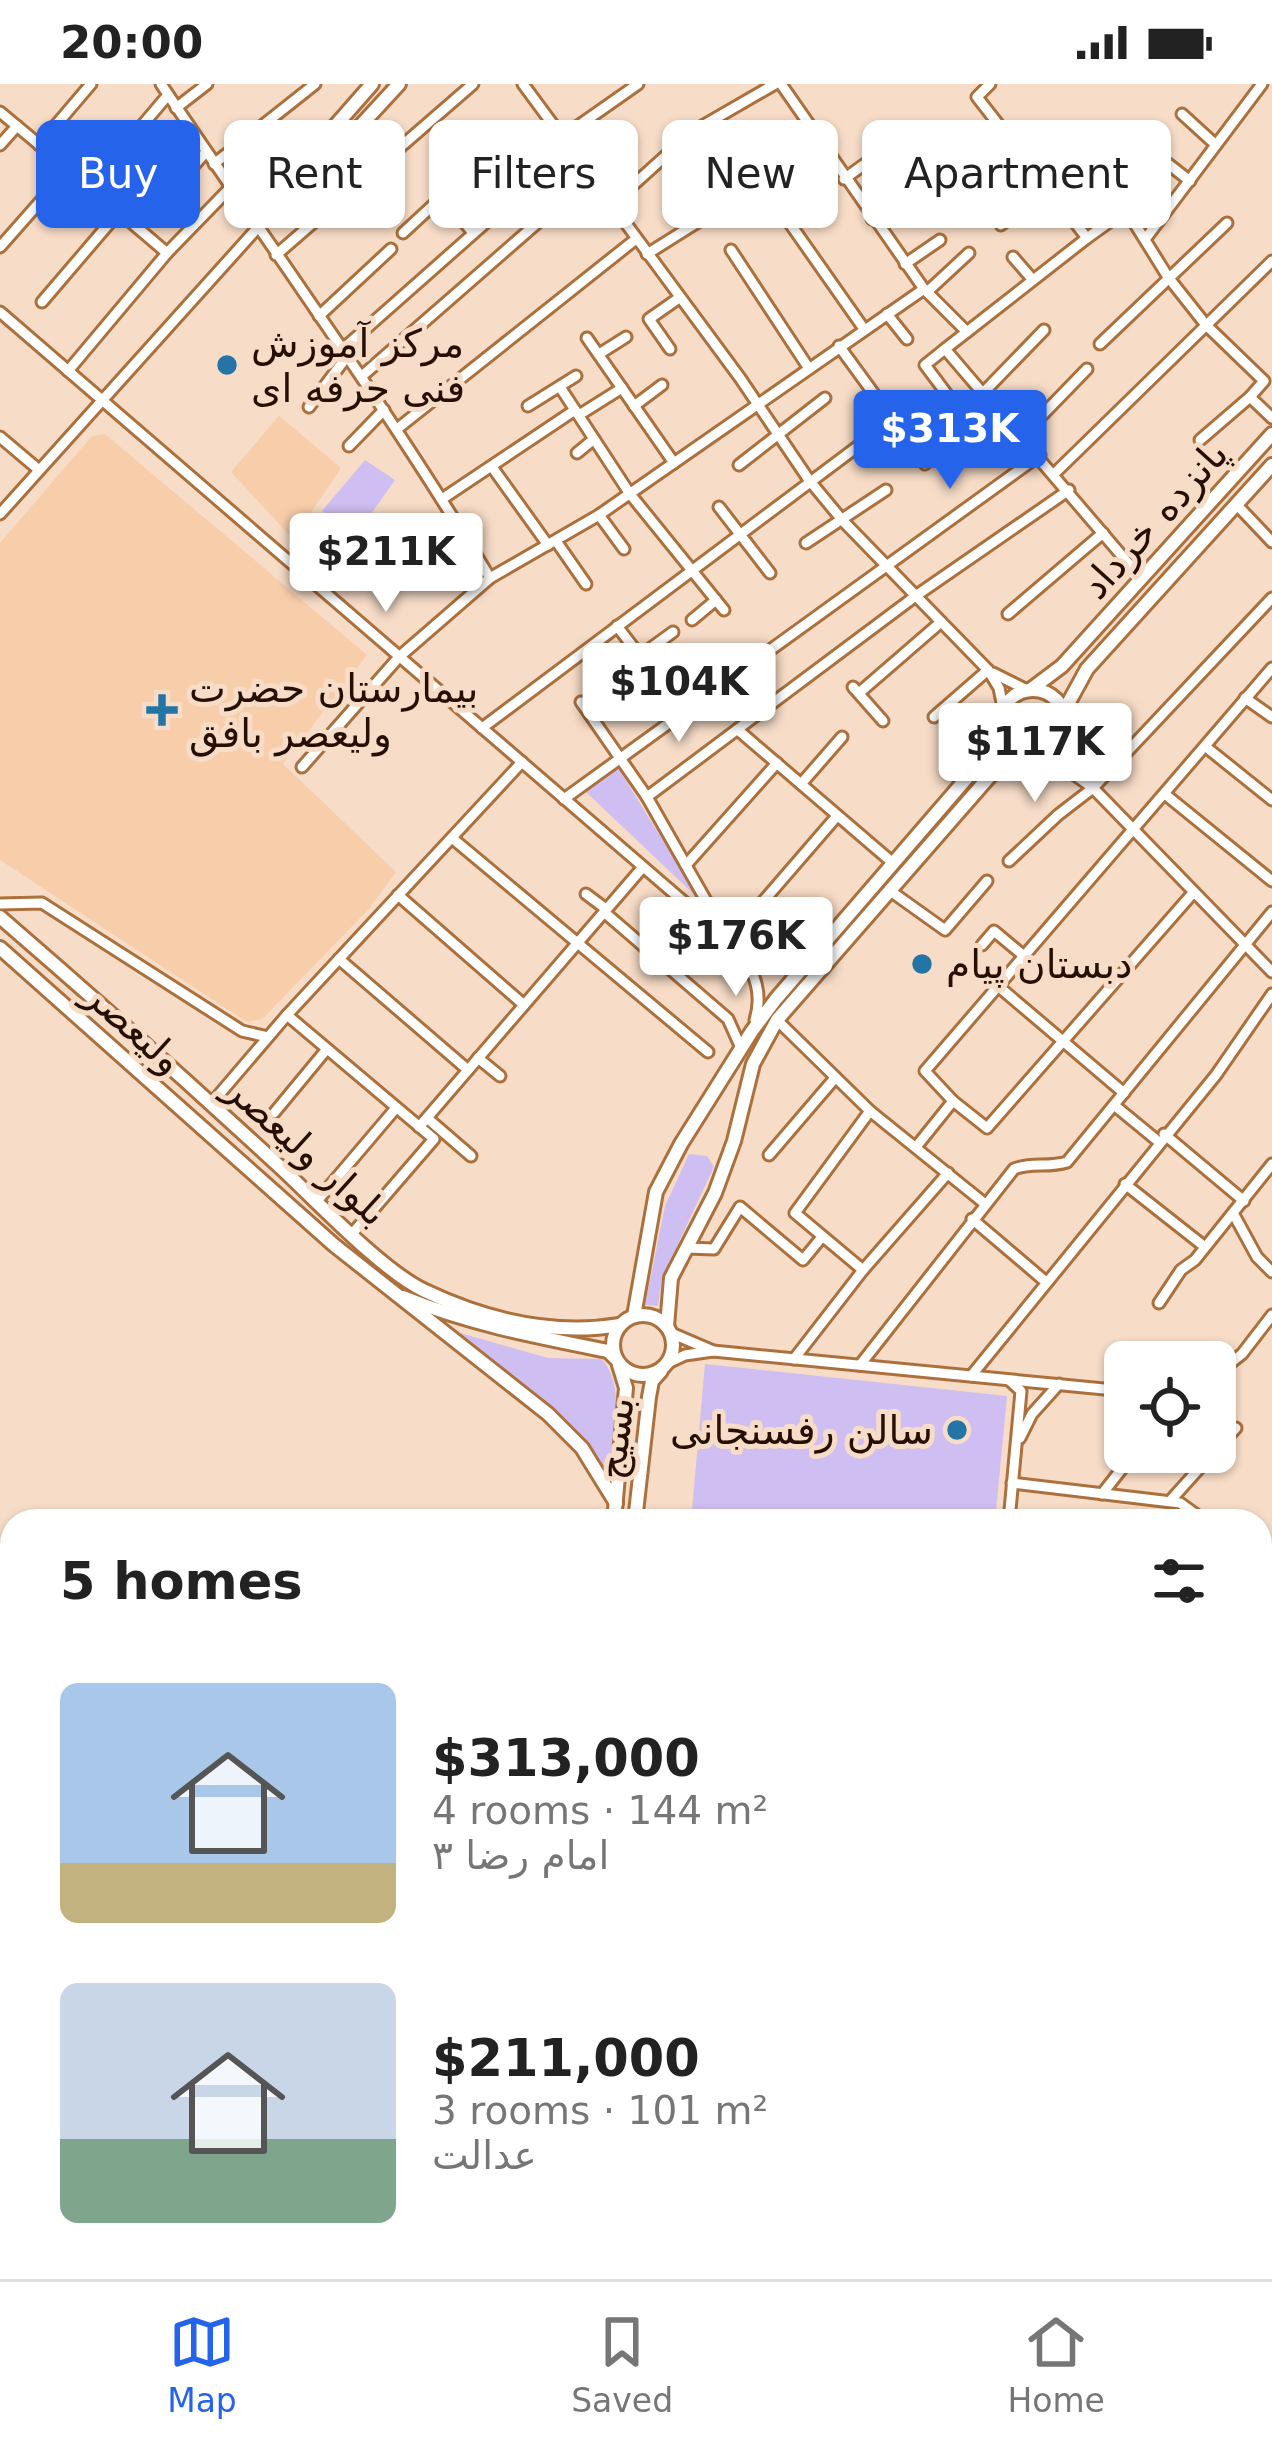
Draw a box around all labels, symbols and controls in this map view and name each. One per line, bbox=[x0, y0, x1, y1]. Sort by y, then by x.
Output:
text: 20:00 bbox=[60, 16, 203, 69]
chip: Buy bbox=[36, 120, 200, 228]
chip: Rent bbox=[224, 120, 405, 228]
chip: Filters bbox=[429, 120, 638, 228]
chip: New bbox=[662, 120, 838, 228]
chip: Apartment bbox=[862, 120, 1171, 228]
place label: مرکز آموزش فنی حرفه ای bbox=[251, 320, 465, 412]
marker: مرکز آموزش فنی حرفه ای bbox=[214, 352, 240, 378]
pin: $313K bbox=[866, 390, 1034, 492]
text: $313K bbox=[881, 406, 1019, 451]
street label: پانزده خرداد bbox=[1072, 431, 1238, 608]
pin: $211K bbox=[302, 513, 470, 615]
text: $211K bbox=[317, 529, 455, 574]
pin: $104K bbox=[595, 643, 763, 745]
text: $104K bbox=[610, 659, 748, 704]
place label: بیمارستان حضرت ولیعصر بافق bbox=[189, 666, 478, 757]
marker: بیمارستان حضرت ولیعصر بافق bbox=[146, 694, 178, 726]
pin: $117K bbox=[951, 703, 1119, 805]
text: $117K bbox=[966, 719, 1104, 764]
pin: $176K bbox=[652, 897, 820, 999]
text: $176K bbox=[667, 913, 805, 958]
place label: دبستان پیام bbox=[946, 942, 1132, 988]
marker: دبستان پیام bbox=[909, 951, 935, 977]
street label: ولیعصر bbox=[73, 970, 192, 1084]
street label: بلوار ولیعصر bbox=[214, 1065, 397, 1236]
map controls bbox=[1104, 1341, 1236, 1473]
button: locate bbox=[1104, 1341, 1236, 1473]
street label: بسیج bbox=[588, 1394, 644, 1482]
place label: سالن رفسنجانی bbox=[670, 1408, 933, 1454]
marker: سالن رفسنجانی bbox=[944, 1417, 970, 1443]
icon: filters bbox=[1146, 1548, 1212, 1614]
text: 5 homes bbox=[60, 1552, 303, 1611]
text: $313,000 bbox=[432, 1729, 700, 1788]
icon: home bbox=[156, 1731, 300, 1875]
text: 4 rooms · 144 m² bbox=[432, 1788, 768, 1833]
text: امام رضا ۳ bbox=[432, 1833, 609, 1878]
text: $211,000 bbox=[432, 2029, 700, 2088]
icon: home bbox=[156, 2031, 300, 2175]
text: 3 rooms · 101 m² bbox=[432, 2088, 768, 2133]
text: عدالت bbox=[432, 2133, 537, 2178]
tab: Map bbox=[167, 2309, 237, 2420]
tab: Saved bbox=[571, 2309, 673, 2420]
tab: Home bbox=[1007, 2309, 1105, 2420]

